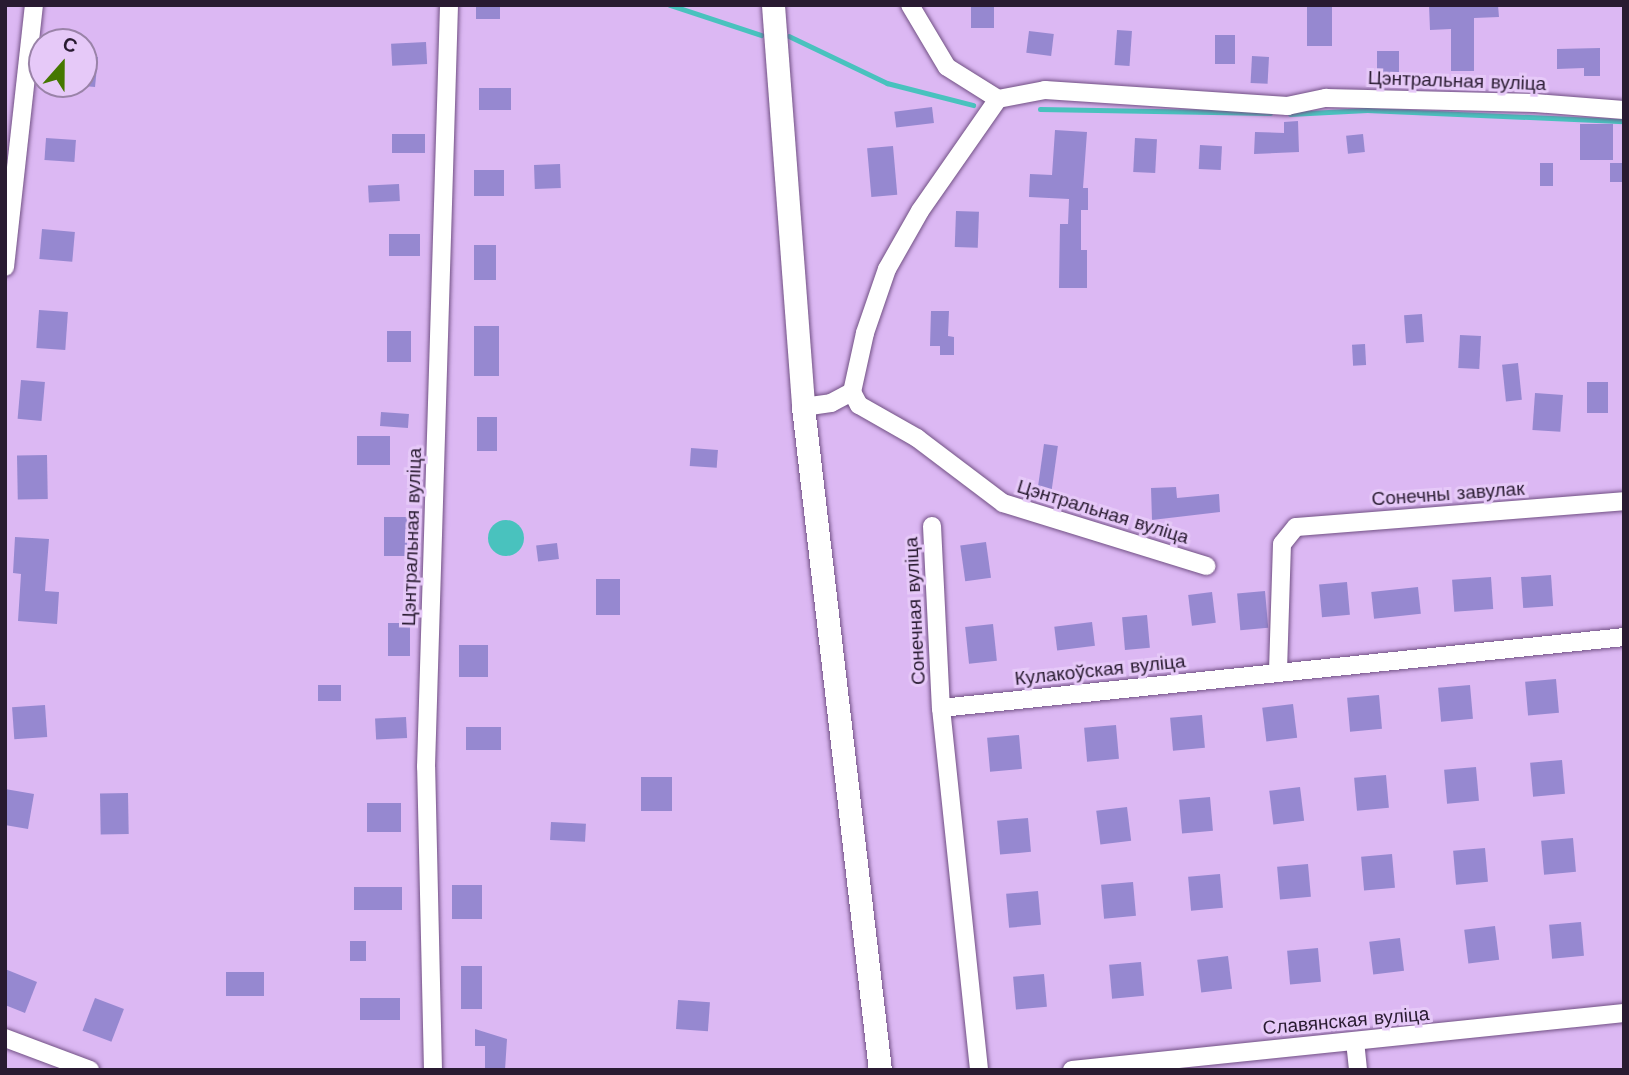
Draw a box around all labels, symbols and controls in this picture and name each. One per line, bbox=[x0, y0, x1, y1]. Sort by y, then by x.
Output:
north arrow bbox=[28, 28, 98, 98]
text: С bbox=[59, 32, 81, 58]
street label: Цэнтральная вуліца bbox=[1367, 66, 1547, 96]
street label: Цэнтральная вуліца bbox=[397, 447, 427, 627]
street label: Цэнтральная вуліца bbox=[1014, 475, 1192, 549]
street label: Сонечны завулак bbox=[1371, 477, 1525, 511]
street label: Сонечная вуліца bbox=[900, 537, 930, 685]
street label: Кулакоўская вуліца bbox=[1014, 650, 1186, 690]
street label: Славянская вуліца bbox=[1262, 1002, 1430, 1040]

